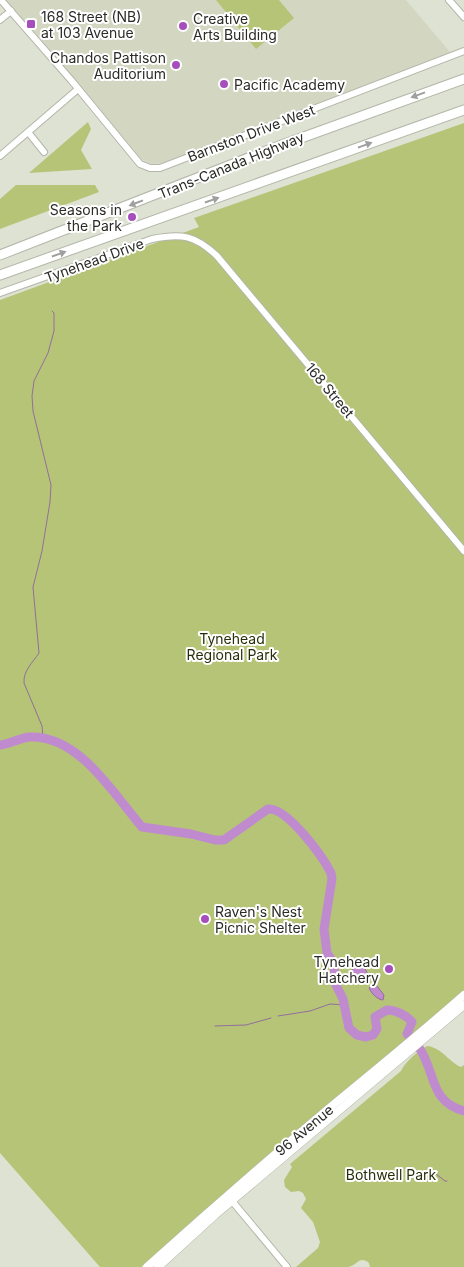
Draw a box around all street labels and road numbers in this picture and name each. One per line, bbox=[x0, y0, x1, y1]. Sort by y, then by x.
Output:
street label: Barnston Drive West bbox=[185, 101, 318, 165]
street label: Trans-Canada Highway bbox=[156, 128, 306, 202]
street label: Tynehead Drive bbox=[42, 234, 146, 286]
street label: 168 Street bbox=[302, 359, 358, 421]
street label: 96 Avenue bbox=[272, 1101, 336, 1159]

